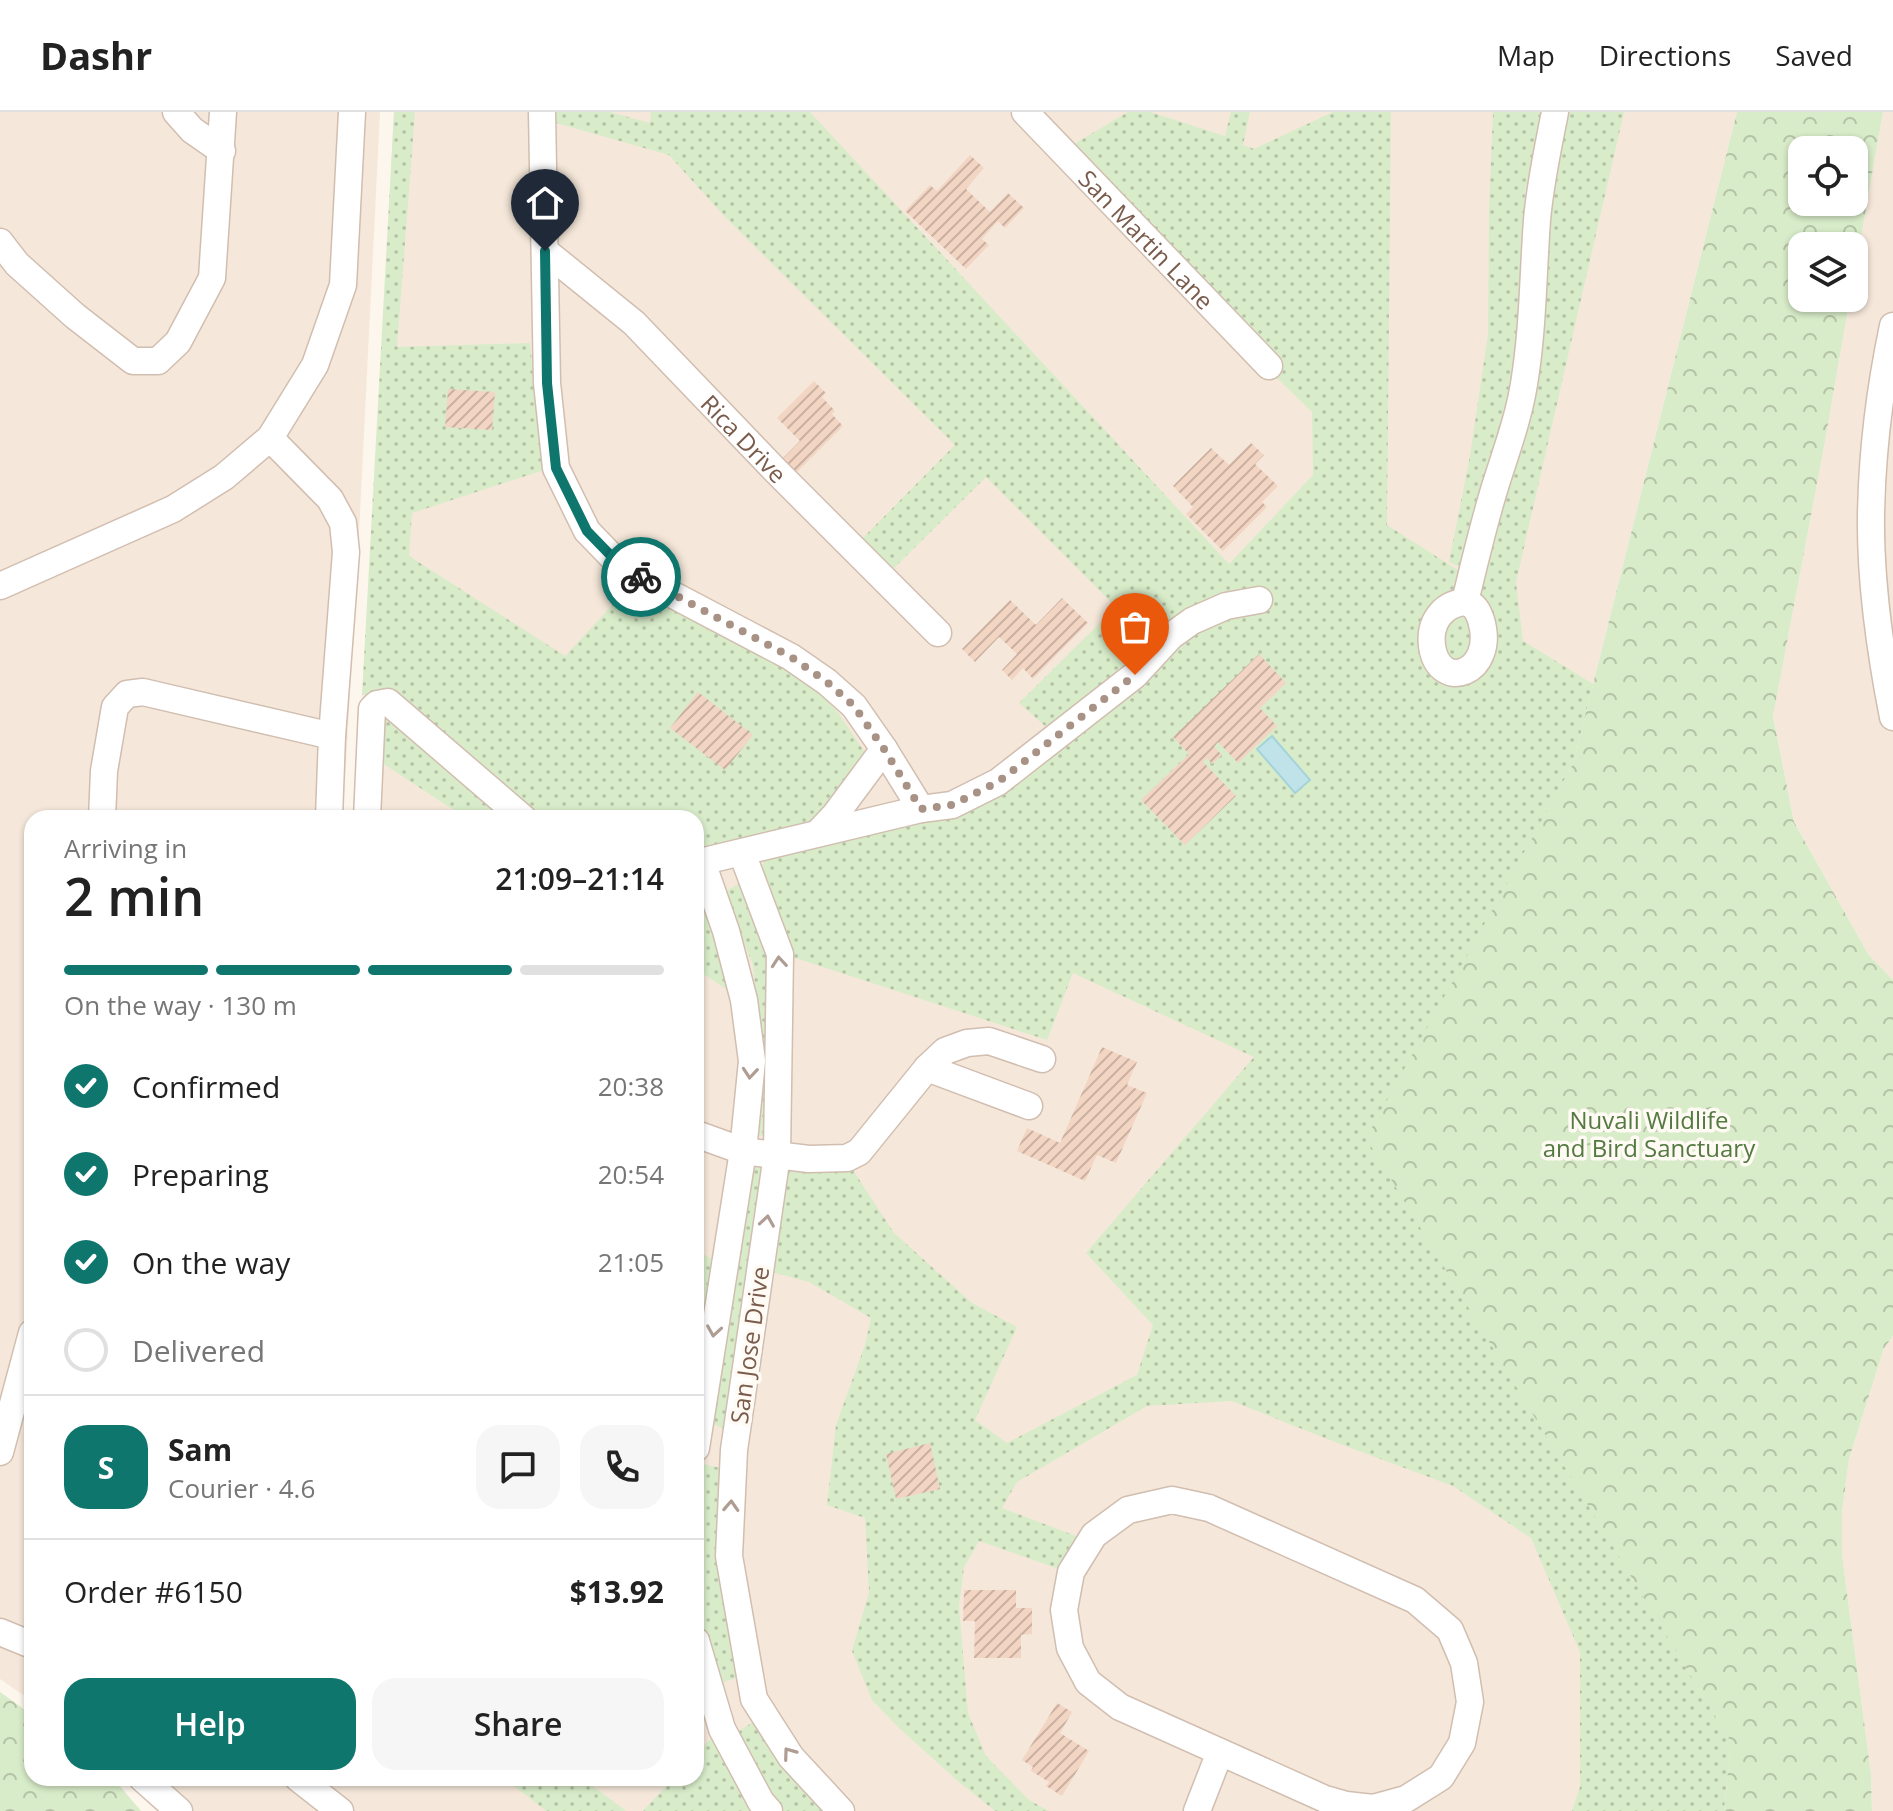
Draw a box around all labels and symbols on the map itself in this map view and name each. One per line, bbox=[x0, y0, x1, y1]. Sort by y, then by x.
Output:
street label: San Martin Lane bbox=[1072, 162, 1222, 316]
pin bbox=[511, 169, 579, 251]
street label: Rica Drive bbox=[694, 387, 795, 490]
courier bbox=[601, 537, 681, 617]
pin bbox=[1101, 593, 1169, 675]
one-way arrow bbox=[771, 955, 788, 968]
one-way arrow bbox=[742, 1067, 759, 1080]
park label: Nuvali Wildlife and Bird Sanctuary bbox=[1543, 1103, 1756, 1164]
one-way arrow bbox=[758, 1214, 775, 1227]
street label: San Jose Drive bbox=[722, 1264, 776, 1426]
one-way arrow bbox=[706, 1324, 723, 1338]
one-way arrow bbox=[722, 1499, 739, 1512]
one-way arrow bbox=[785, 1747, 799, 1762]

